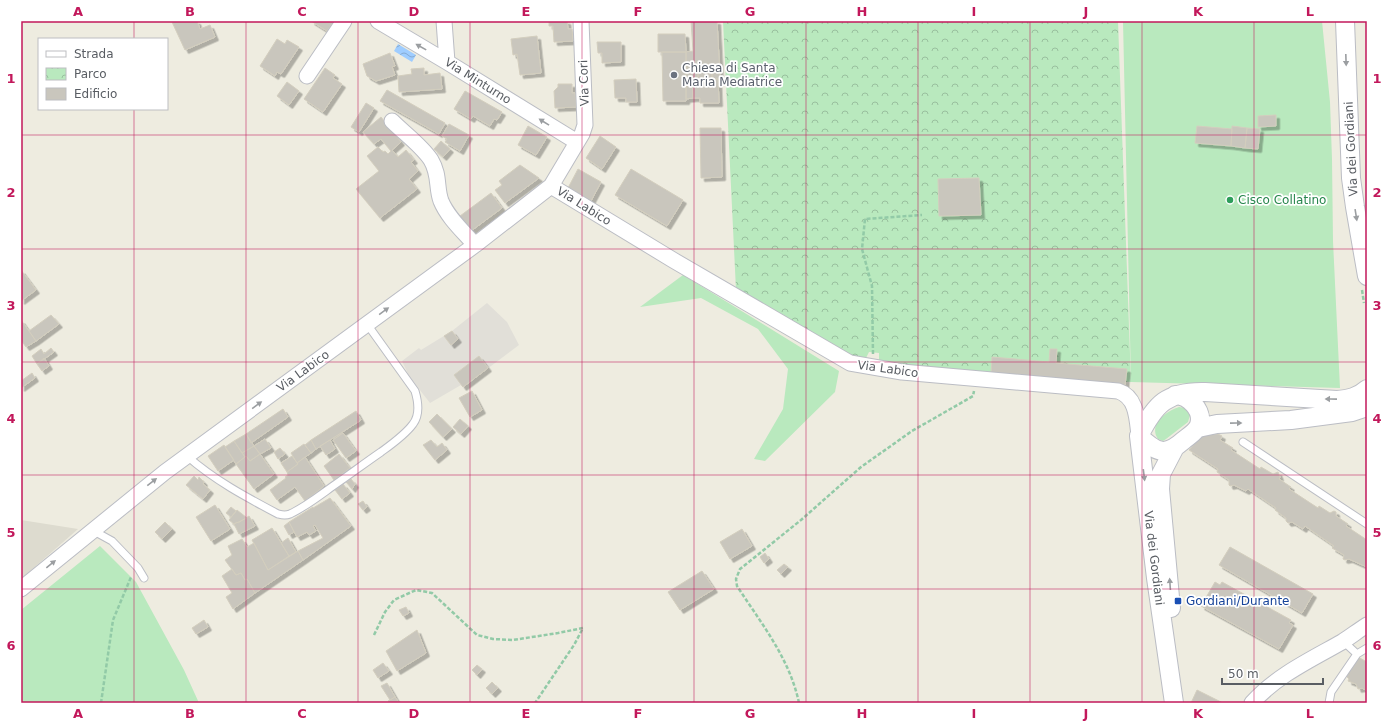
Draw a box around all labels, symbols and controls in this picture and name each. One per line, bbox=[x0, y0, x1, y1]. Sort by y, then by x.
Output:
text: A bbox=[73, 4, 83, 19]
text: B bbox=[185, 4, 195, 19]
text: C bbox=[297, 4, 307, 19]
text: D bbox=[409, 4, 420, 19]
text: E bbox=[522, 4, 530, 19]
text: F bbox=[634, 4, 642, 19]
text: G bbox=[745, 4, 755, 19]
text: H bbox=[857, 4, 867, 19]
text: I bbox=[972, 4, 976, 19]
text: J bbox=[1083, 4, 1088, 19]
text: K bbox=[1193, 4, 1204, 19]
text: L bbox=[1306, 4, 1314, 19]
legend bbox=[38, 38, 168, 110]
one-way arrow bbox=[415, 43, 426, 50]
text: Strada bbox=[74, 47, 114, 61]
one-way arrow bbox=[1343, 54, 1350, 66]
street label: Via Minturno bbox=[442, 55, 514, 107]
street label: Via Cori bbox=[576, 60, 592, 106]
place label: Chiesa di Santa Maria Mediatrice bbox=[682, 61, 782, 89]
text: Parco bbox=[74, 67, 107, 81]
marker: Chiesa di Santa Maria Mediatrice bbox=[669, 70, 679, 80]
text: 1 bbox=[6, 71, 16, 86]
text: 1 bbox=[1372, 71, 1382, 86]
text: Edificio bbox=[74, 87, 117, 101]
street label: Via dei Gordiani bbox=[1342, 101, 1360, 197]
one-way arrow bbox=[538, 118, 549, 125]
street label: Via Labico bbox=[554, 184, 614, 228]
text: 2 bbox=[6, 185, 16, 200]
text: 2 bbox=[1372, 185, 1382, 200]
place label: Cisco Collatino bbox=[1238, 193, 1326, 207]
marker: Cisco Collatino bbox=[1225, 195, 1235, 205]
one-way arrow bbox=[1353, 209, 1359, 221]
text: 3 bbox=[6, 298, 16, 313]
text: 3 bbox=[1372, 298, 1382, 313]
one-way arrow bbox=[379, 307, 390, 316]
street label: Via Labico bbox=[274, 347, 332, 395]
street label: Via Labico bbox=[857, 358, 919, 380]
one-way arrow bbox=[1325, 396, 1337, 403]
one-way arrow bbox=[251, 401, 262, 409]
text: 4 bbox=[6, 411, 16, 426]
text: 4 bbox=[1372, 411, 1382, 426]
one-way arrow bbox=[1230, 420, 1242, 427]
one-way arrow bbox=[1141, 469, 1147, 481]
one-way arrow bbox=[147, 478, 158, 487]
street label: Via dei Gordiani bbox=[1141, 510, 1167, 606]
text: 5 bbox=[6, 525, 16, 540]
text: 5 bbox=[1372, 525, 1382, 540]
one-way arrow bbox=[46, 559, 57, 568]
one-way arrow bbox=[1166, 578, 1173, 590]
place label: Gordiani/Durante bbox=[1186, 594, 1289, 608]
marker: Gordiani/Durante bbox=[1173, 596, 1183, 606]
text: 6 bbox=[6, 638, 16, 653]
text: 6 bbox=[1372, 638, 1382, 653]
scale bar bbox=[1222, 660, 1323, 686]
text: 50 m bbox=[1228, 667, 1259, 681]
text: A bbox=[73, 706, 83, 721]
text: B bbox=[185, 706, 195, 721]
text: C bbox=[297, 706, 307, 721]
text: D bbox=[409, 706, 420, 721]
text: E bbox=[522, 706, 530, 721]
text: F bbox=[634, 706, 642, 721]
text: G bbox=[745, 706, 755, 721]
text: H bbox=[857, 706, 867, 721]
text: I bbox=[972, 706, 976, 721]
text: J bbox=[1083, 706, 1088, 721]
text: K bbox=[1193, 706, 1204, 721]
text: L bbox=[1306, 706, 1314, 721]

